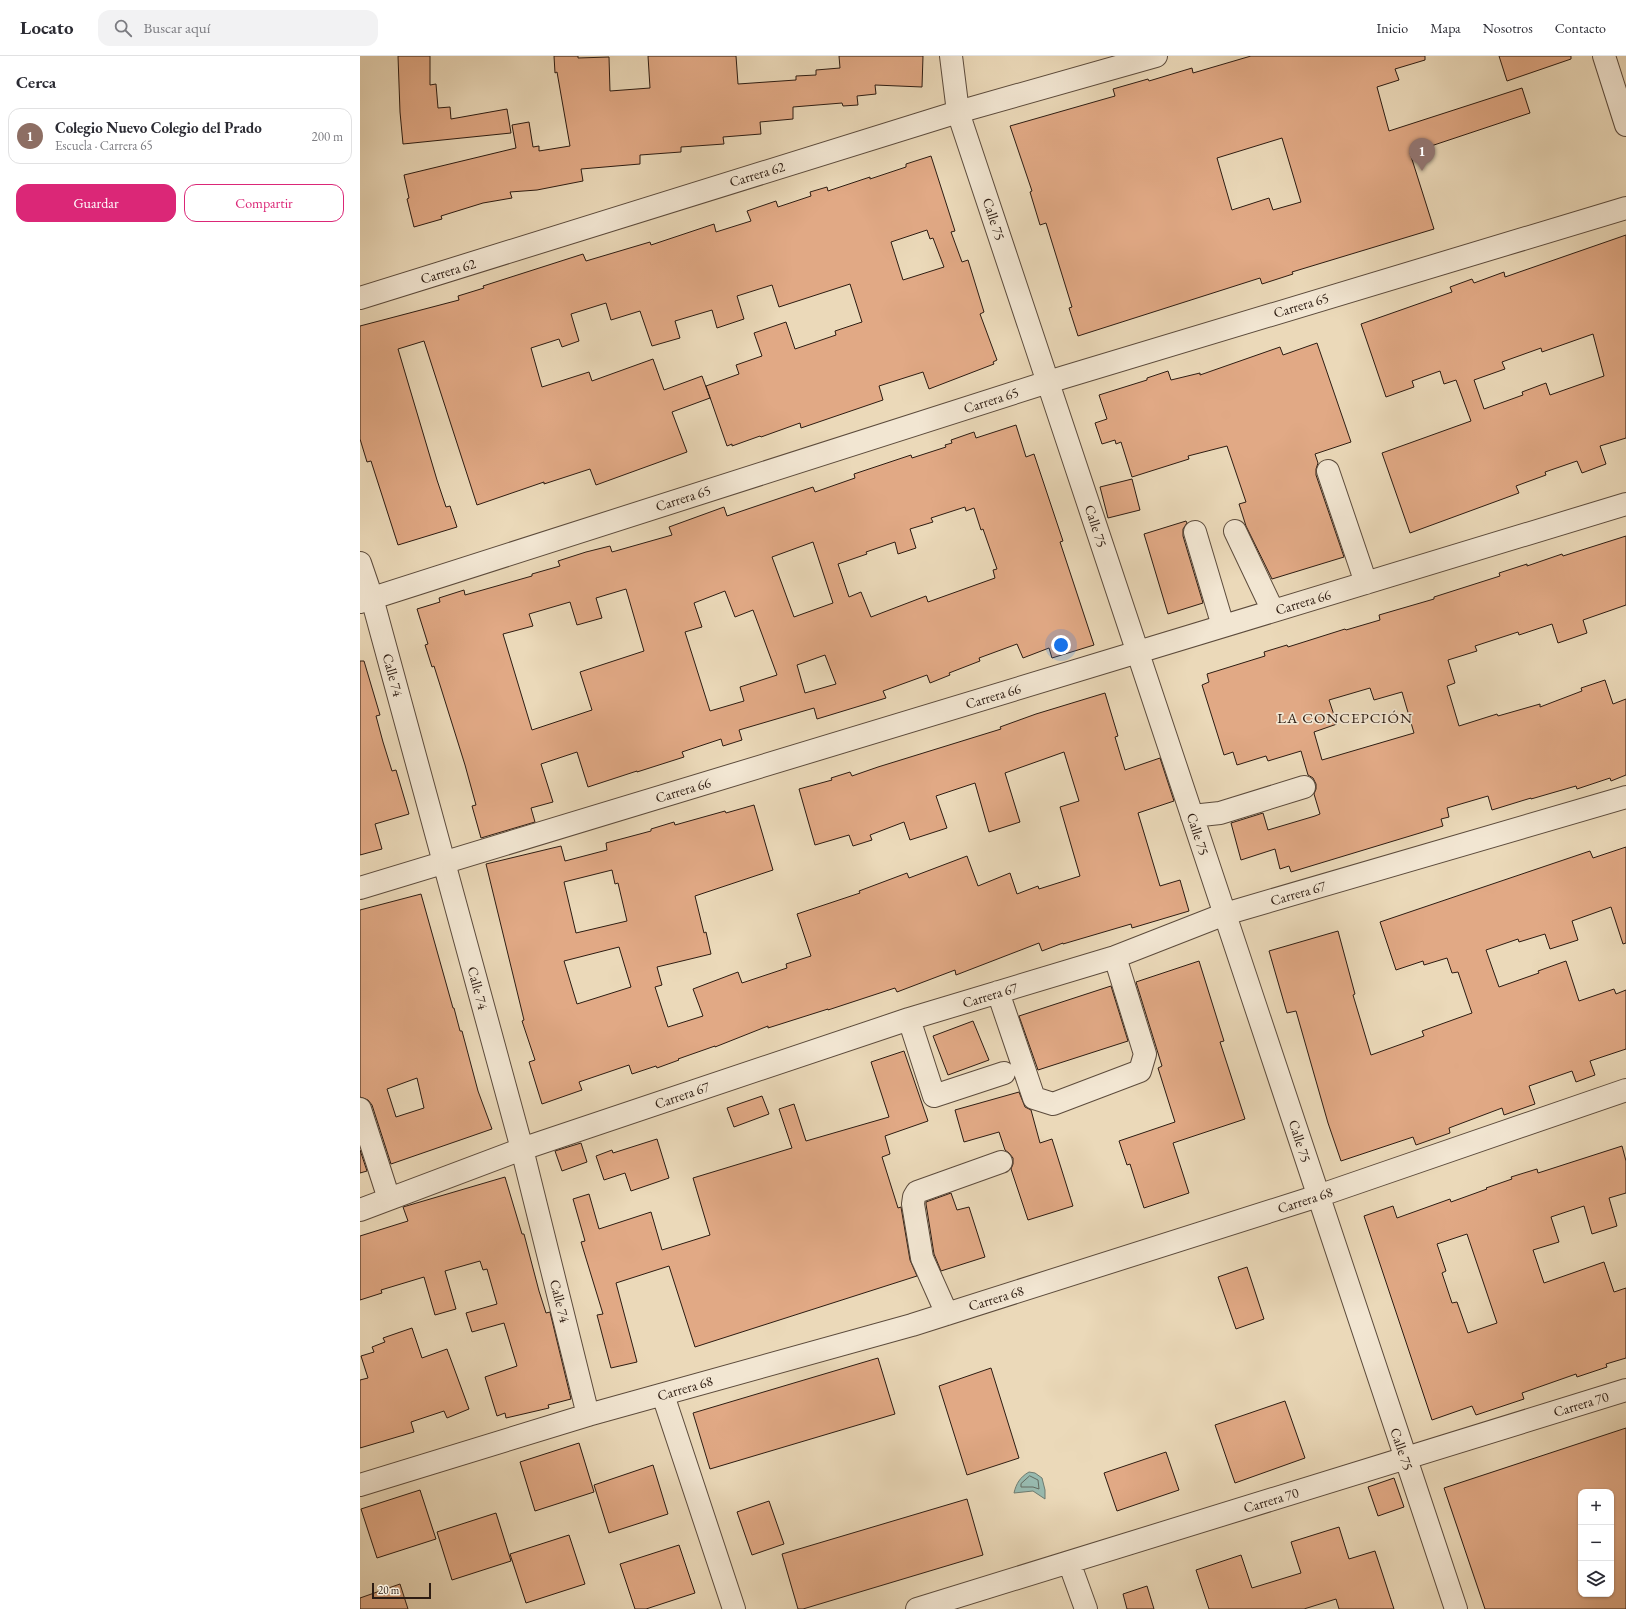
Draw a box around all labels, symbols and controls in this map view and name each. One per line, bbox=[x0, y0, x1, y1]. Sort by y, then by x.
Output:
search box bbox=[98, 10, 378, 46]
text: Locato bbox=[20, 15, 74, 40]
icon: search bbox=[112, 17, 134, 39]
text: Buscar aquí bbox=[144, 18, 210, 37]
text: Inicio bbox=[1377, 19, 1408, 37]
text: Mapa bbox=[1430, 19, 1461, 37]
text: Nosotros bbox=[1483, 19, 1533, 37]
text: Contacto bbox=[1555, 19, 1606, 37]
text: Cerca bbox=[16, 71, 56, 93]
text: Colegio Nuevo Colegio del Prado bbox=[55, 118, 262, 137]
text: 1 bbox=[27, 128, 33, 145]
text: 200 m bbox=[312, 128, 343, 145]
text: Escuela · Carrera 65 bbox=[55, 137, 153, 154]
pin: 1 bbox=[1409, 138, 1435, 171]
street label: Carrera 62 bbox=[727, 157, 787, 191]
button: Guardar bbox=[16, 184, 176, 222]
button: Compartir bbox=[184, 184, 344, 222]
street label: Calle 75 bbox=[979, 195, 1009, 243]
street label: Carrera 62 bbox=[418, 254, 478, 288]
street label: Carrera 65 bbox=[1271, 288, 1331, 322]
street label: Carrera 65 bbox=[961, 383, 1021, 417]
street label: Carrera 65 bbox=[653, 481, 713, 515]
street label: Calle 75 bbox=[1081, 502, 1111, 550]
street label: Carrera 66 bbox=[1273, 585, 1333, 619]
your location bbox=[1051, 635, 1071, 655]
street label: Calle 74 bbox=[379, 651, 407, 699]
street label: Carrera 66 bbox=[963, 679, 1023, 713]
district label: LA CONCEPCIÓN bbox=[1277, 708, 1413, 727]
street label: Carrera 66 bbox=[653, 773, 713, 807]
street label: Calle 75 bbox=[1183, 810, 1213, 858]
street label: Carrera 67 bbox=[1268, 876, 1328, 909]
street label: Calle 74 bbox=[464, 964, 492, 1012]
street label: Carrera 67 bbox=[960, 978, 1020, 1012]
street label: Carrera 67 bbox=[652, 1077, 712, 1113]
street label: Calle 75 bbox=[1285, 1117, 1315, 1165]
street label: Carrera 68 bbox=[1275, 1183, 1335, 1217]
street label: Calle 74 bbox=[546, 1277, 574, 1325]
street label: Carrera 68 bbox=[966, 1281, 1026, 1315]
street label: Carrera 68 bbox=[655, 1371, 715, 1404]
street label: Carrera 70 bbox=[1551, 1387, 1611, 1421]
street label: Calle 75 bbox=[1386, 1425, 1418, 1473]
street label: Carrera 70 bbox=[1241, 1483, 1301, 1517]
map controls bbox=[1578, 1489, 1614, 1597]
button: + bbox=[1578, 1489, 1614, 1525]
button: − bbox=[1578, 1525, 1614, 1561]
button: layers bbox=[1578, 1561, 1614, 1597]
scale bar bbox=[372, 1581, 431, 1600]
text: 20 m bbox=[378, 1583, 399, 1597]

